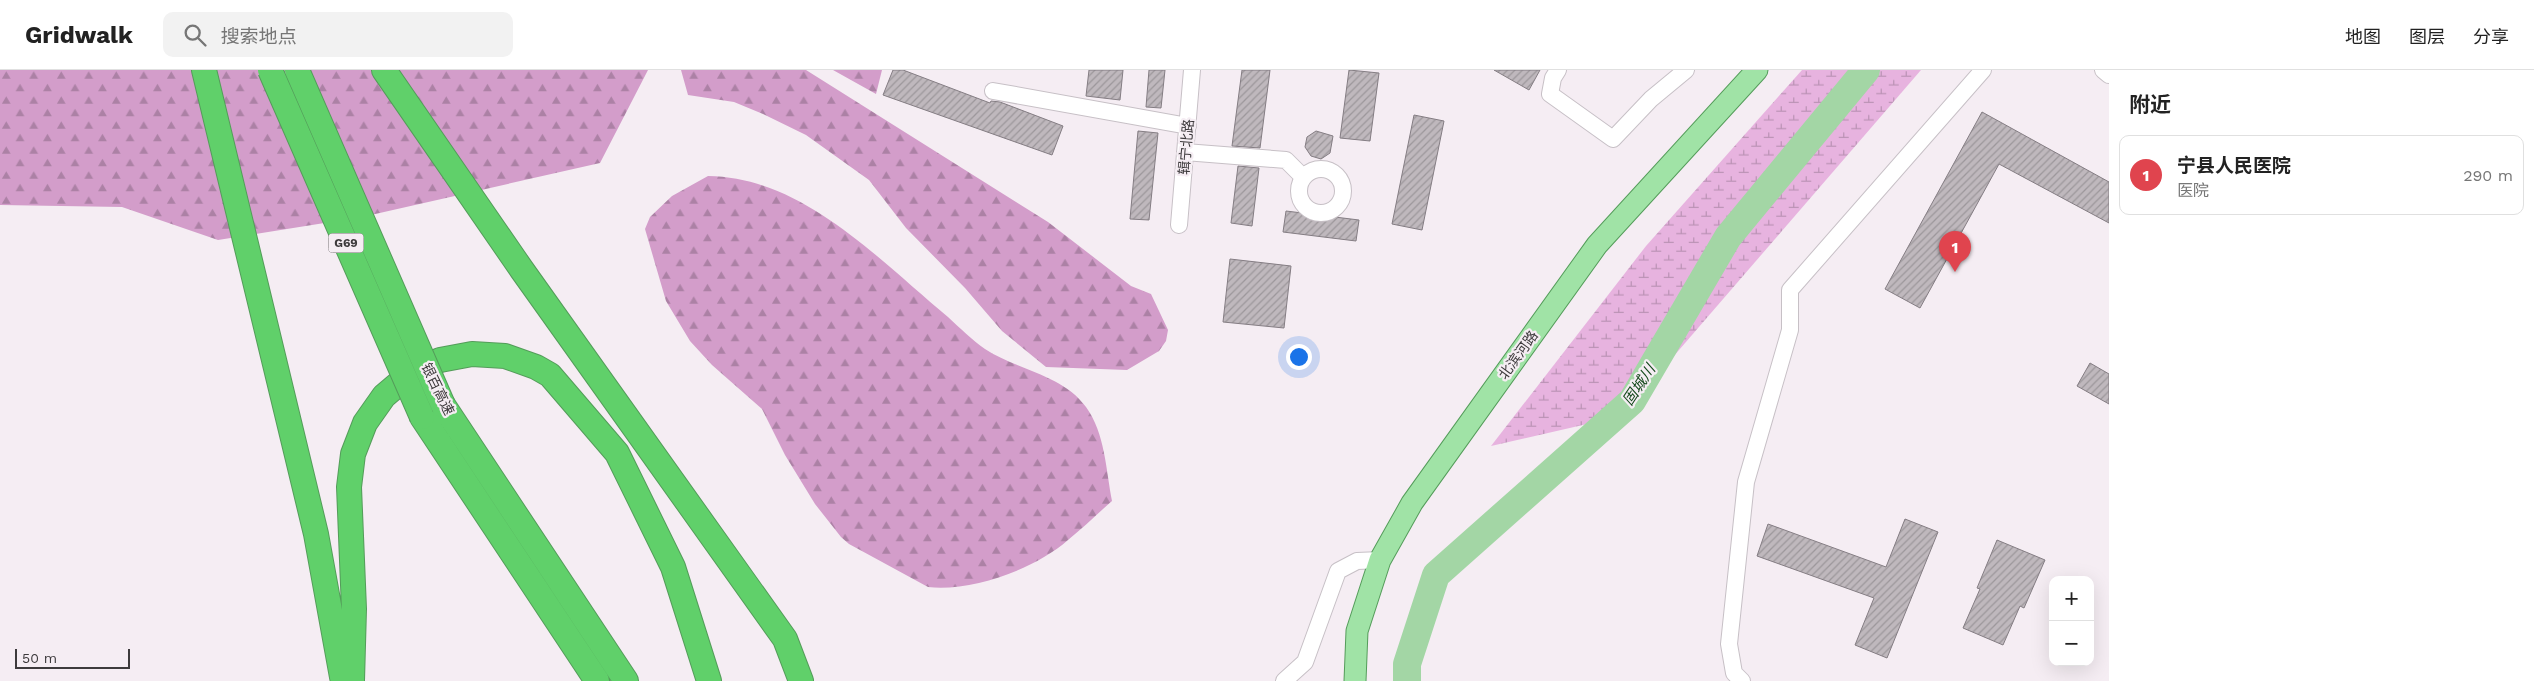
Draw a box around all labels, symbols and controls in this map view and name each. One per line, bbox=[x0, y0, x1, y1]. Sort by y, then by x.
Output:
search box bbox=[163, 12, 513, 57]
text: Gridwalk bbox=[25, 21, 133, 49]
icon: search bbox=[181, 21, 209, 49]
text: 搜索地点 bbox=[221, 25, 297, 48]
text: 地图 bbox=[2345, 26, 2381, 47]
text: 图层 bbox=[2409, 26, 2445, 47]
text: 分享 bbox=[2473, 26, 2509, 47]
text: 附近 bbox=[2129, 92, 2171, 117]
street label: 辑宁北路 bbox=[1176, 118, 1196, 176]
text: 宁县人民医院 bbox=[2177, 154, 2291, 177]
text: 1 bbox=[2143, 166, 2149, 185]
text: 290 m bbox=[2463, 166, 2513, 185]
text: 医院 bbox=[2177, 181, 2209, 200]
pin: 1 bbox=[1939, 231, 1971, 272]
road number: G69 bbox=[328, 234, 364, 252]
street label: 北滨河路 bbox=[1495, 328, 1541, 382]
your location bbox=[1286, 344, 1312, 370]
street label: 银百高速 bbox=[419, 360, 457, 418]
water label: 固城川 bbox=[1619, 360, 1660, 409]
map controls bbox=[2049, 576, 2094, 666]
button: + bbox=[2049, 576, 2094, 621]
button: − bbox=[2049, 621, 2094, 666]
scale bar bbox=[15, 646, 130, 669]
text: 50 m bbox=[22, 650, 57, 666]

